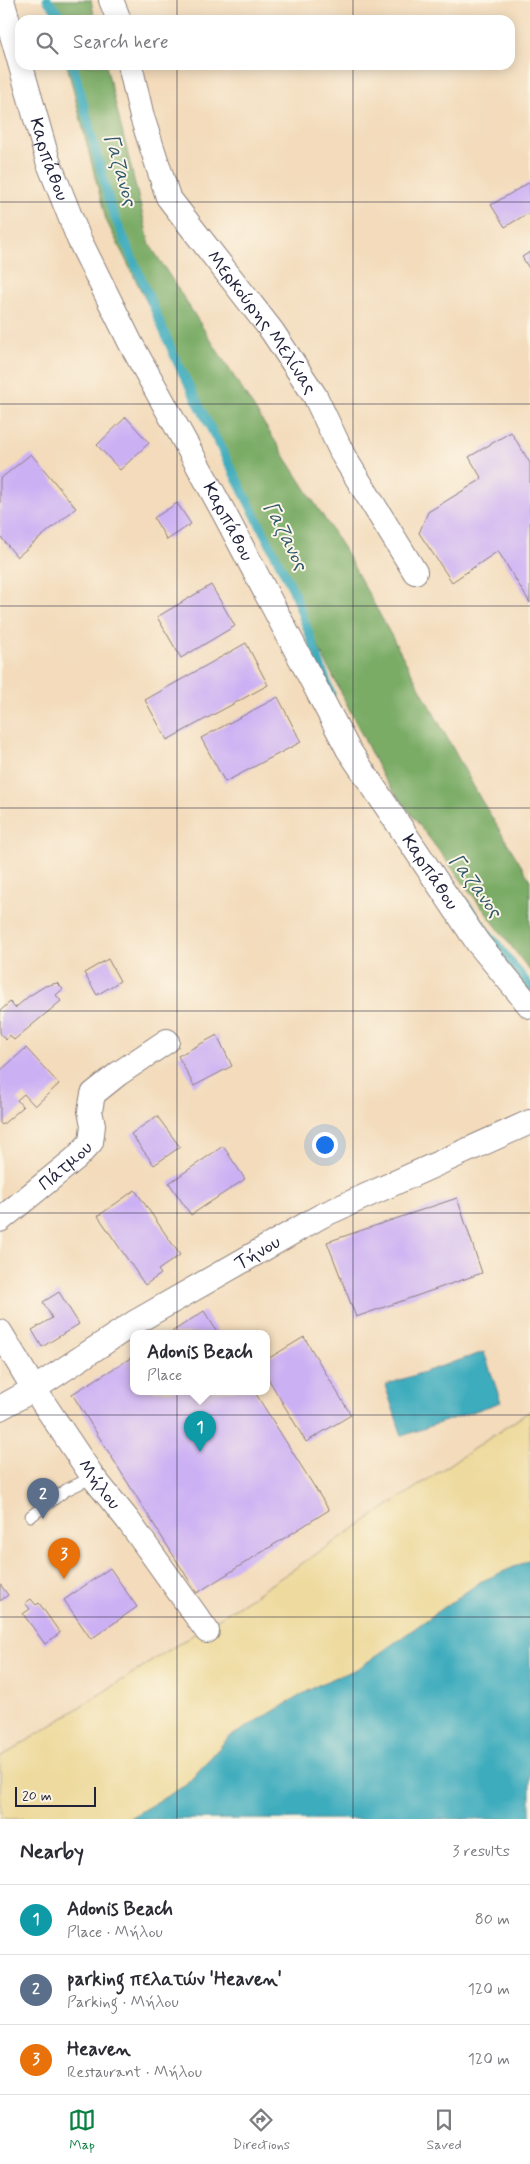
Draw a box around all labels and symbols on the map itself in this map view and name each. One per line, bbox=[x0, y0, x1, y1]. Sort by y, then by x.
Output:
street label: Καρπάθου bbox=[24, 115, 75, 204]
water label: Γαζανος bbox=[97, 131, 144, 210]
street label: Μερκούρης Μελίνας bbox=[201, 245, 323, 399]
street label: Καρπάθου bbox=[197, 478, 260, 565]
water label: Γαζανος bbox=[256, 497, 314, 576]
street label: Καρπάθου bbox=[396, 829, 465, 915]
water label: Γαζανος bbox=[442, 848, 509, 925]
your location bbox=[312, 1132, 338, 1158]
street label: Πάτμου bbox=[33, 1136, 98, 1196]
street label: Τήνου bbox=[230, 1229, 285, 1275]
pin: 1 bbox=[184, 1411, 216, 1452]
street label: Μήλου bbox=[72, 1454, 127, 1515]
pin: 2 bbox=[27, 1478, 59, 1519]
pin: 3 bbox=[48, 1538, 80, 1579]
scale bar bbox=[15, 1784, 96, 1807]

